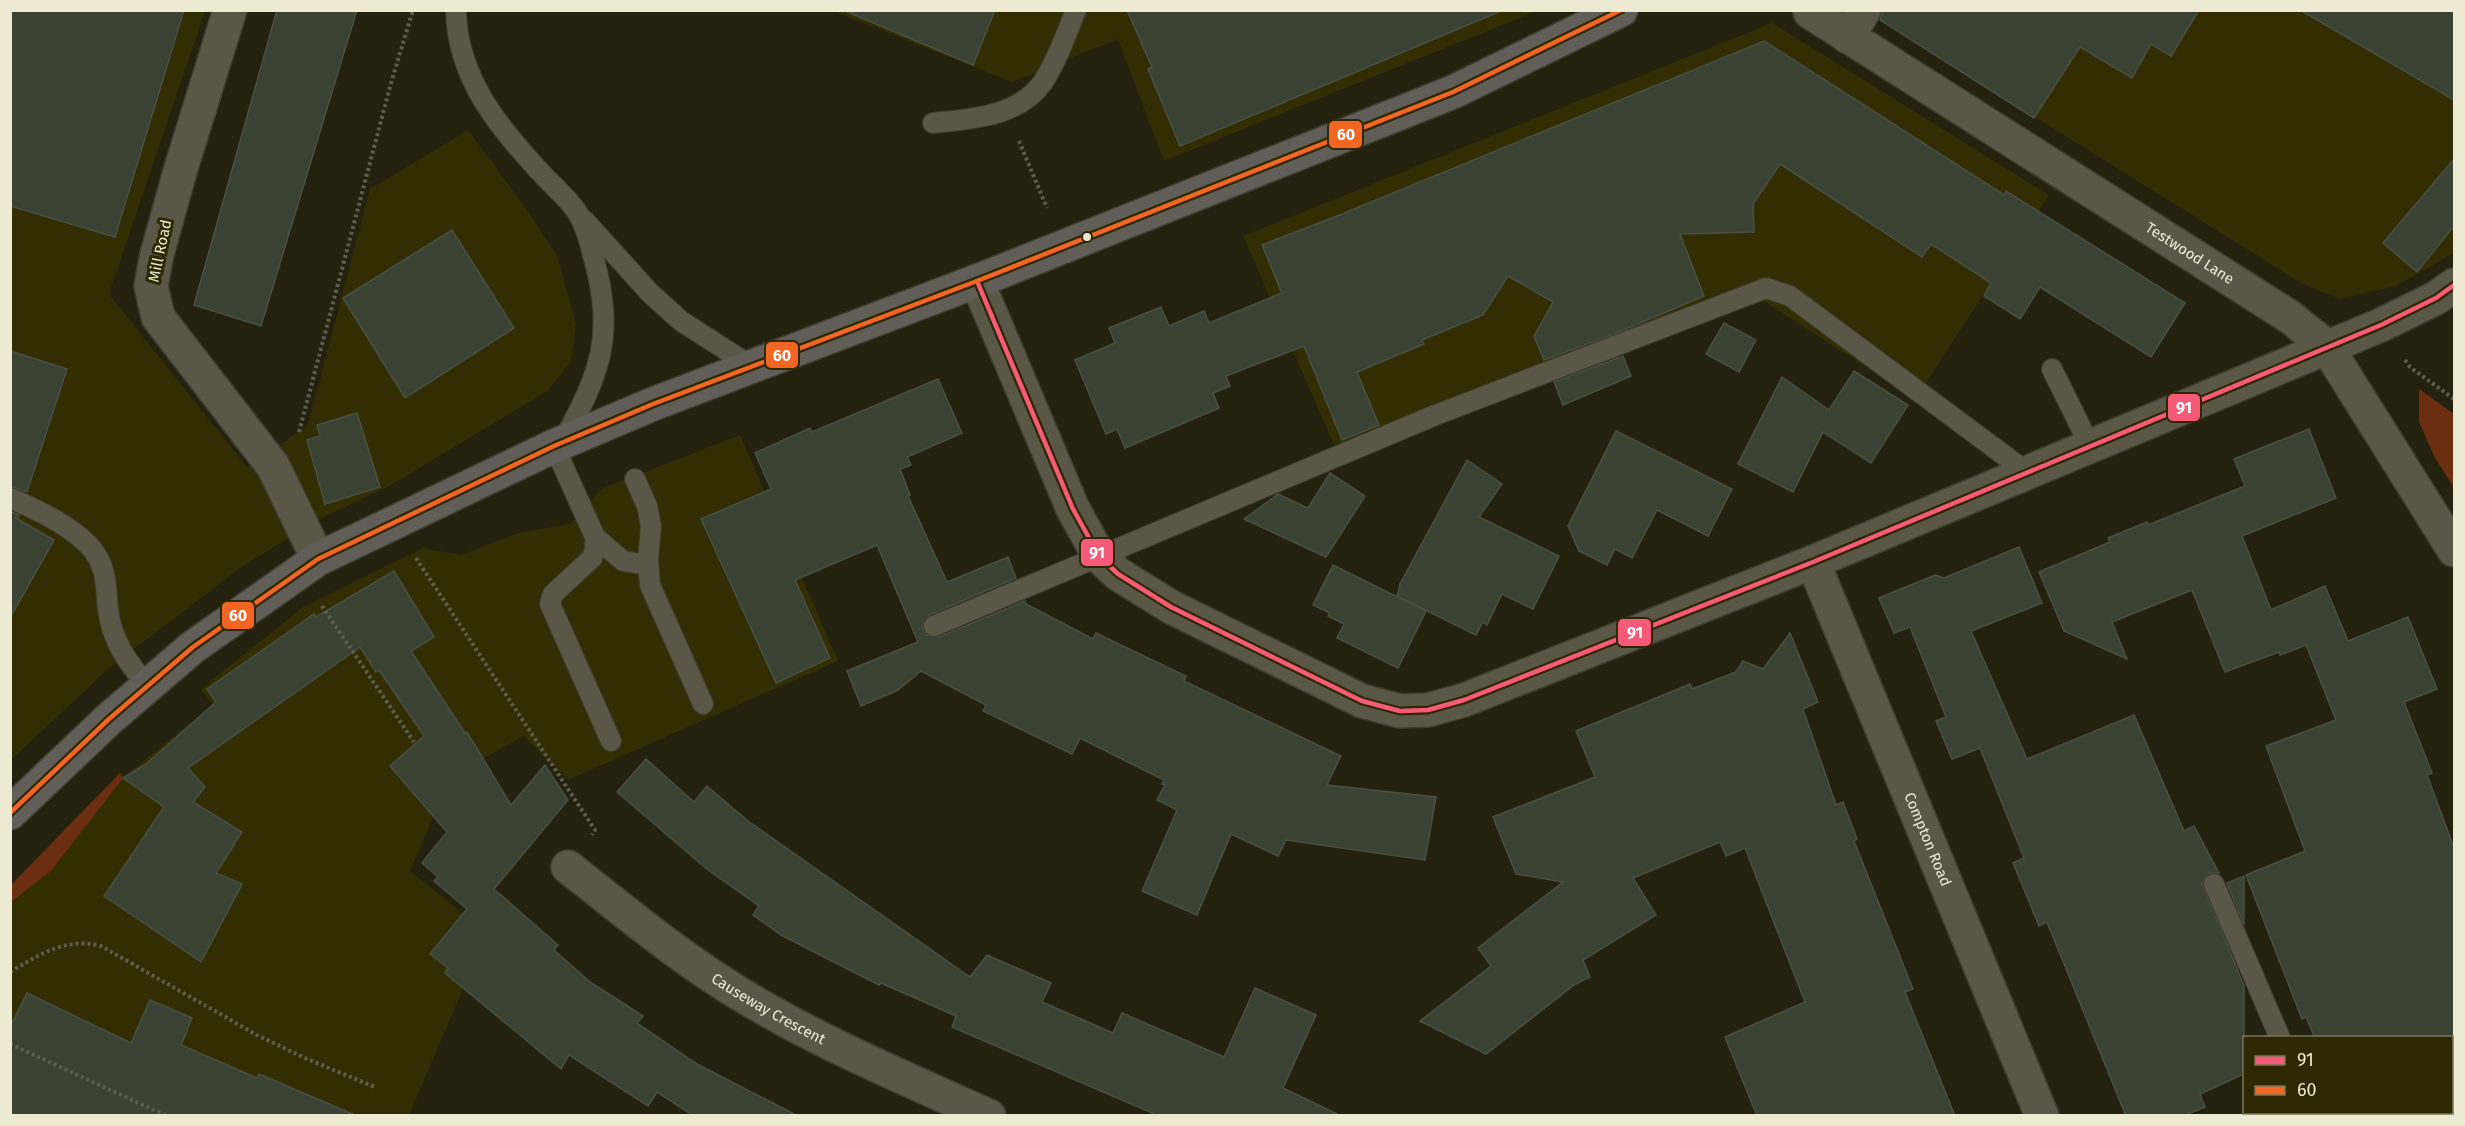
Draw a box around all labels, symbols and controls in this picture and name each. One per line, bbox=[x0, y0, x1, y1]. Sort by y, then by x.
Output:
line badge: 60 bbox=[1328, 120, 1363, 149]
text: 60 bbox=[1337, 125, 1355, 144]
street label: Mill Road bbox=[145, 218, 175, 284]
street label: Testwood Lane bbox=[2142, 219, 2237, 288]
unlabelled marker bbox=[1081, 231, 1093, 243]
line badge: 60 bbox=[765, 341, 799, 369]
text: 60 bbox=[773, 346, 791, 365]
line badge: 91 bbox=[2167, 393, 2201, 422]
text: 91 bbox=[2176, 398, 2192, 417]
line badge: 91 bbox=[1080, 538, 1114, 567]
text: 91 bbox=[1089, 543, 1105, 562]
line badge: 60 bbox=[221, 601, 255, 630]
text: 60 bbox=[229, 606, 247, 625]
line badge: 91 bbox=[1617, 618, 1652, 647]
text: 91 bbox=[1627, 623, 1643, 642]
street label: Compton Road bbox=[1900, 790, 1955, 889]
street label: Causeway Crescent bbox=[708, 969, 829, 1049]
legend bbox=[2243, 1036, 2453, 1114]
text: 91 bbox=[2297, 1049, 2314, 1071]
text: 60 bbox=[2297, 1079, 2317, 1101]

